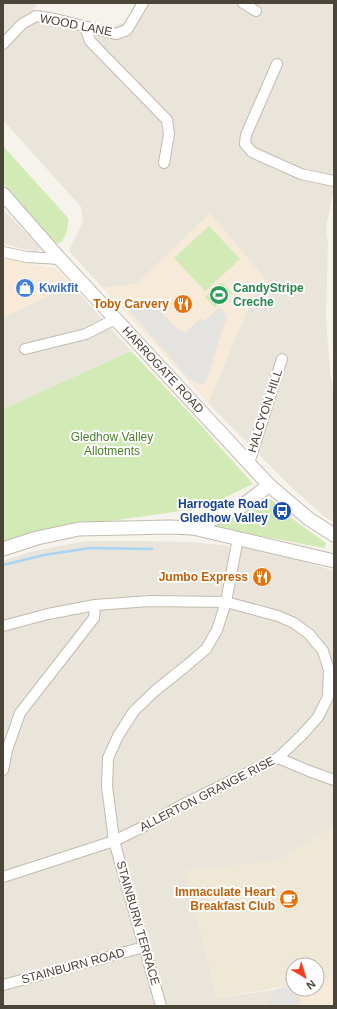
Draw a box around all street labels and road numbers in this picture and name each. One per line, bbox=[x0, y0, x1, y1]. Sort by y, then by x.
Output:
street label: WOOD LANE bbox=[39, 11, 113, 39]
street label: HARROGATE ROAD bbox=[119, 324, 207, 416]
street label: HALCYON HILL bbox=[245, 367, 285, 454]
street label: ALLERTON GRANGE RISE bbox=[137, 754, 277, 834]
street label: STAINBURN TERRACE bbox=[114, 859, 162, 987]
street label: STAINBURN ROAD bbox=[20, 945, 127, 987]

